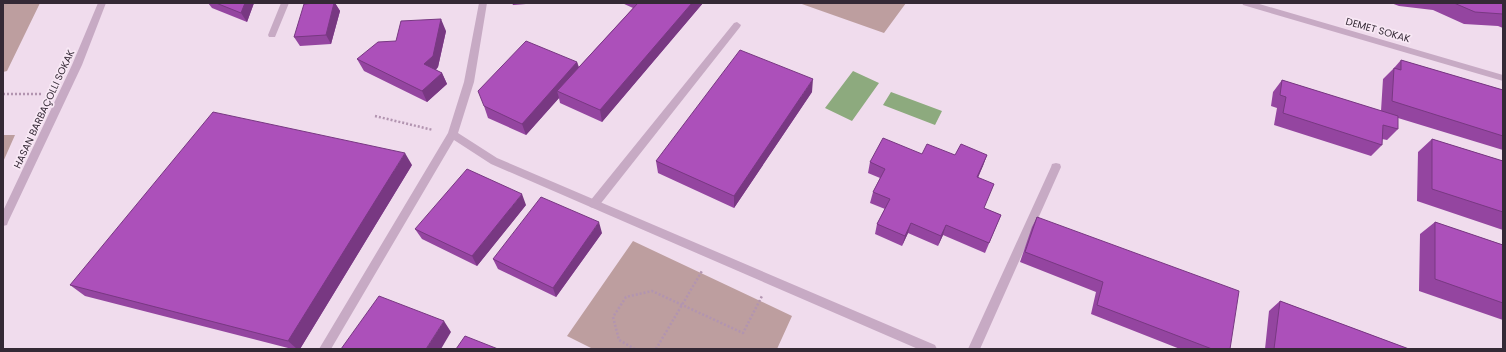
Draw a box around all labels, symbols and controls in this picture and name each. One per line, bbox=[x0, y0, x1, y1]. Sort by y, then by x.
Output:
street label: DEMET SOKAK bbox=[1344, 14, 1412, 46]
street label: HASAN BARBAÇOLLI SOKAK bbox=[10, 47, 78, 171]

